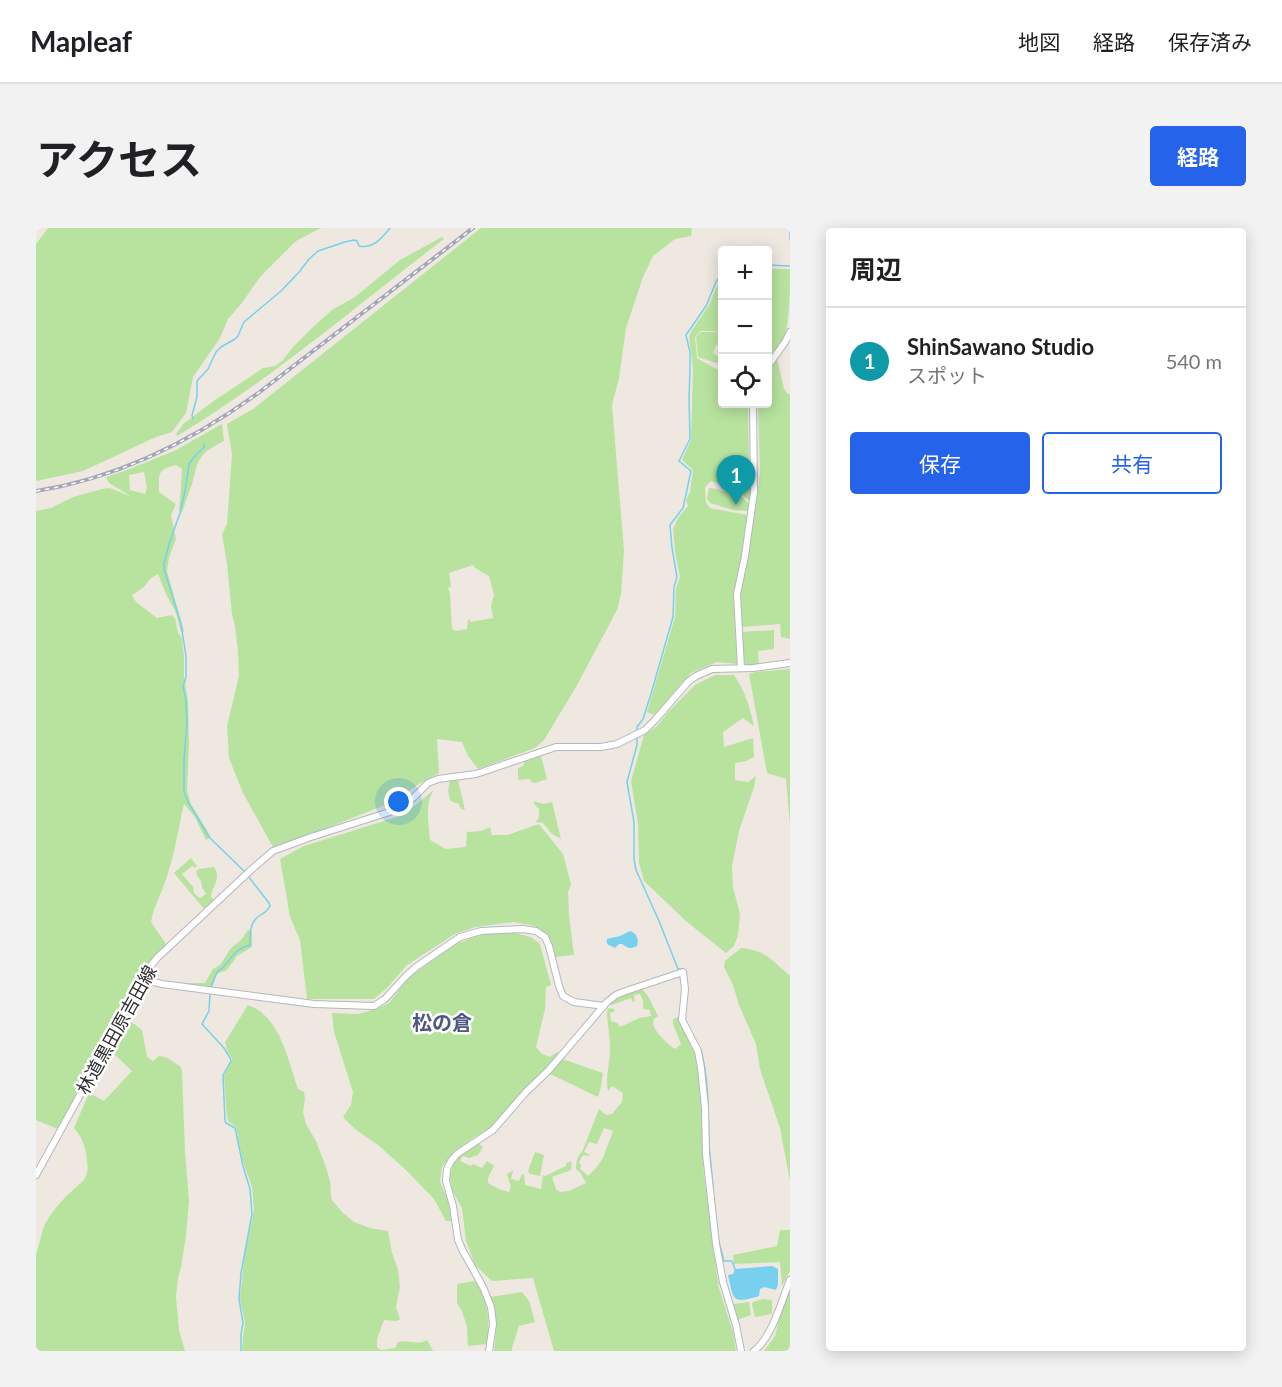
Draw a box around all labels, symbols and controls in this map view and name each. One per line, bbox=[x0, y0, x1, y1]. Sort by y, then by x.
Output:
text: Mapleaf bbox=[30, 24, 132, 58]
text: 地図 bbox=[1018, 29, 1060, 54]
text: 経路 bbox=[1093, 29, 1135, 54]
text: 保存済み bbox=[1168, 29, 1252, 54]
button: 経路 bbox=[1150, 126, 1246, 186]
text: アクセス bbox=[36, 134, 202, 184]
map controls bbox=[718, 246, 772, 408]
button: + bbox=[718, 246, 772, 300]
text: 周辺 bbox=[850, 253, 902, 285]
button: − bbox=[718, 300, 772, 354]
text: ShinSawano Studio bbox=[907, 333, 1094, 360]
text: 1 bbox=[864, 349, 875, 373]
text: 540 m bbox=[1166, 349, 1222, 373]
button: locate bbox=[718, 354, 772, 408]
text: スポット bbox=[907, 363, 987, 387]
button: 保存 bbox=[850, 432, 1030, 494]
button: 共有 bbox=[1042, 432, 1222, 494]
pin: 1 bbox=[716, 456, 756, 505]
your location bbox=[384, 787, 413, 816]
street label: 林道黒田原吉田線 bbox=[72, 961, 161, 1098]
district label: 松の倉 bbox=[412, 1010, 472, 1034]

